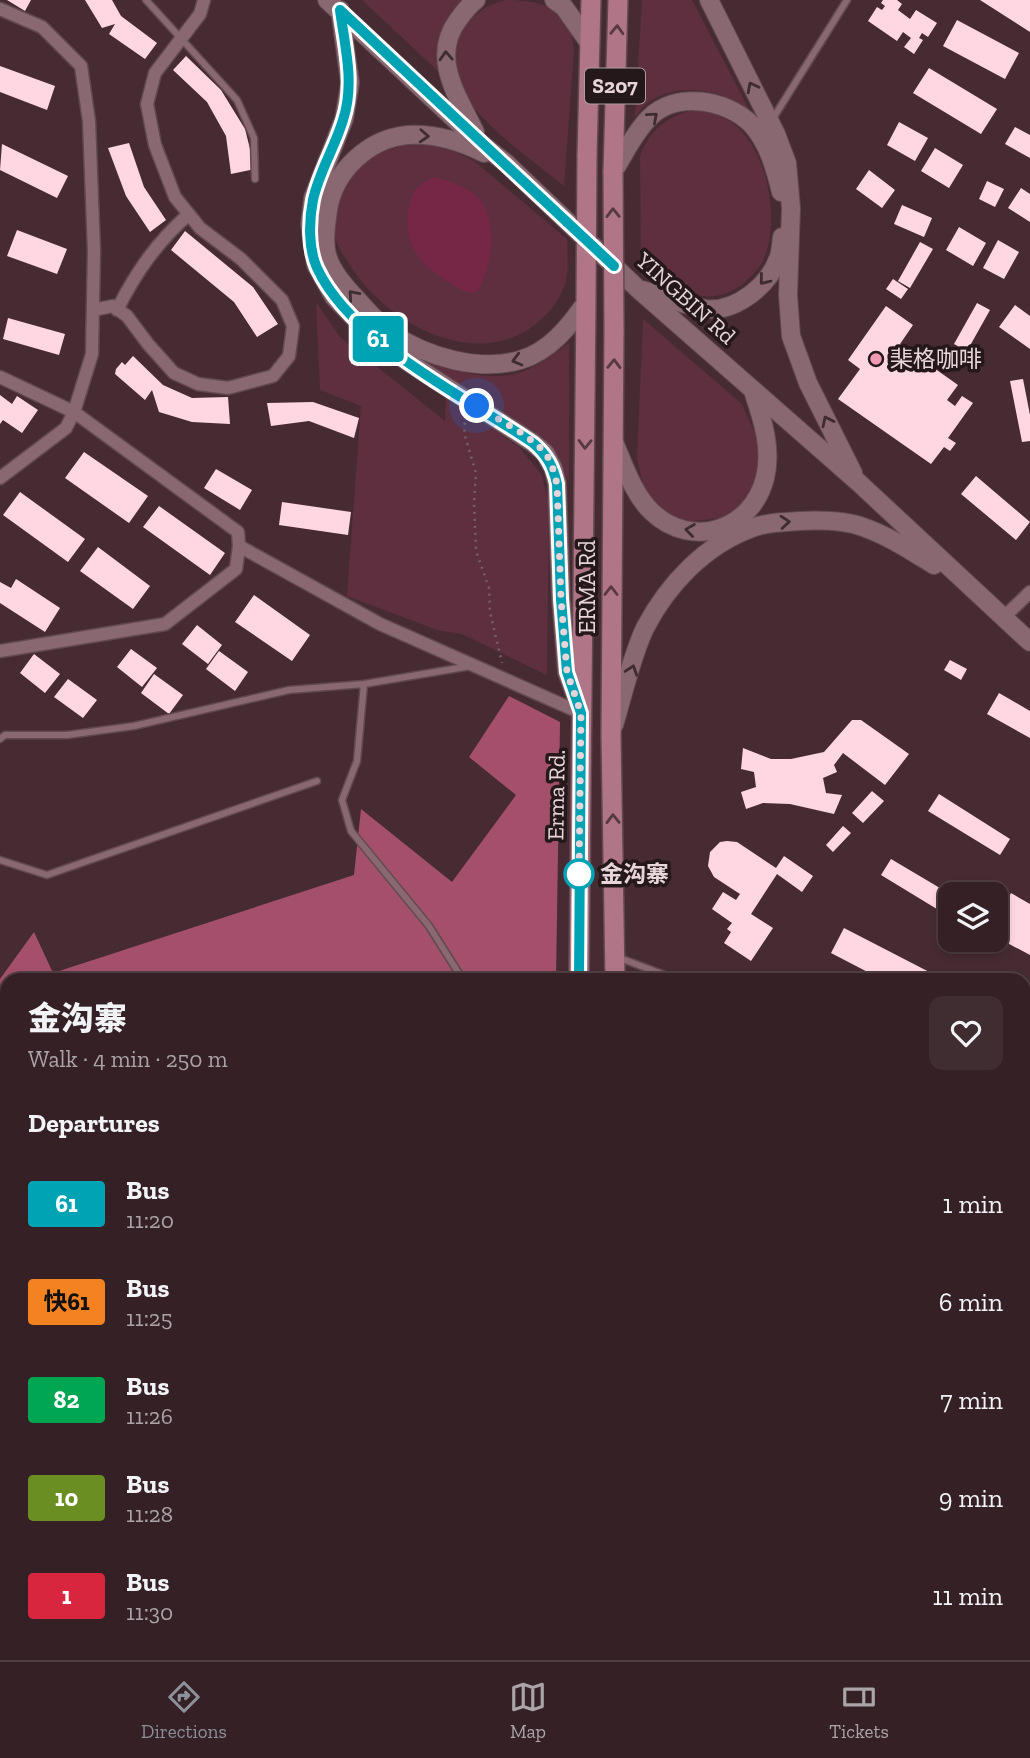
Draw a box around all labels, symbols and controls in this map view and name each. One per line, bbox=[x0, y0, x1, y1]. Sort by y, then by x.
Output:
one-way arrow bbox=[610, 24, 625, 35]
one-way arrow bbox=[439, 50, 454, 61]
road number: S207 bbox=[585, 68, 645, 104]
one-way arrow bbox=[747, 82, 761, 94]
one-way arrow bbox=[645, 113, 658, 125]
one-way arrow bbox=[419, 129, 430, 144]
one-way arrow bbox=[605, 207, 621, 217]
street label: YINGBIN Rd bbox=[630, 245, 742, 350]
one-way arrow bbox=[760, 272, 773, 284]
one-way arrow bbox=[349, 290, 361, 303]
line badge: 61 bbox=[346, 316, 410, 362]
text: 61 bbox=[367, 324, 389, 353]
place label: 棐格咖啡 bbox=[890, 345, 982, 373]
marker: 棐格咖啡 bbox=[868, 351, 884, 367]
one-way arrow bbox=[511, 352, 523, 366]
one-way arrow bbox=[606, 358, 621, 369]
your location bbox=[459, 388, 494, 423]
one-way arrow bbox=[822, 416, 836, 428]
one-way arrow bbox=[577, 439, 592, 450]
one-way arrow bbox=[780, 515, 791, 530]
one-way arrow bbox=[684, 522, 696, 537]
street label: ERMA Rd bbox=[573, 540, 601, 634]
one-way arrow bbox=[603, 585, 619, 596]
one-way arrow bbox=[623, 664, 638, 676]
street label: Erma Rd. bbox=[541, 749, 571, 841]
one-way arrow bbox=[605, 813, 621, 823]
marker: 金沟寨 bbox=[564, 859, 594, 889]
place label: 金沟寨 bbox=[600, 860, 669, 888]
map controls bbox=[938, 882, 1008, 952]
button: layers bbox=[938, 882, 1008, 952]
button: heart bbox=[929, 996, 1003, 1070]
text: 金沟寨 bbox=[28, 999, 127, 1038]
text: Walk · 4 min · 250 m bbox=[28, 1045, 228, 1073]
text: Departures bbox=[28, 1107, 160, 1139]
text: Bus bbox=[126, 1174, 169, 1206]
text: 1 min bbox=[942, 1188, 1003, 1220]
text: 61 bbox=[55, 1189, 78, 1218]
text: 11:20 bbox=[126, 1206, 174, 1234]
text: Bus bbox=[126, 1272, 169, 1304]
text: 6 min bbox=[939, 1286, 1003, 1318]
text: 快61 bbox=[43, 1287, 90, 1316]
text: 11:25 bbox=[126, 1304, 172, 1332]
text: Bus bbox=[126, 1370, 169, 1402]
text: 7 min bbox=[940, 1384, 1003, 1416]
text: 82 bbox=[54, 1385, 79, 1414]
text: 11:26 bbox=[126, 1402, 173, 1430]
text: Bus bbox=[126, 1468, 169, 1500]
text: 9 min bbox=[939, 1482, 1003, 1514]
text: 10 bbox=[55, 1483, 78, 1512]
text: 11:28 bbox=[126, 1500, 173, 1528]
text: Bus bbox=[126, 1566, 169, 1598]
text: 11 min bbox=[932, 1580, 1003, 1612]
text: 1 bbox=[62, 1581, 71, 1610]
text: 11:30 bbox=[126, 1598, 173, 1626]
tab: Directions bbox=[141, 1678, 227, 1743]
tab: Map bbox=[509, 1678, 547, 1743]
tab: Tickets bbox=[829, 1678, 889, 1743]

